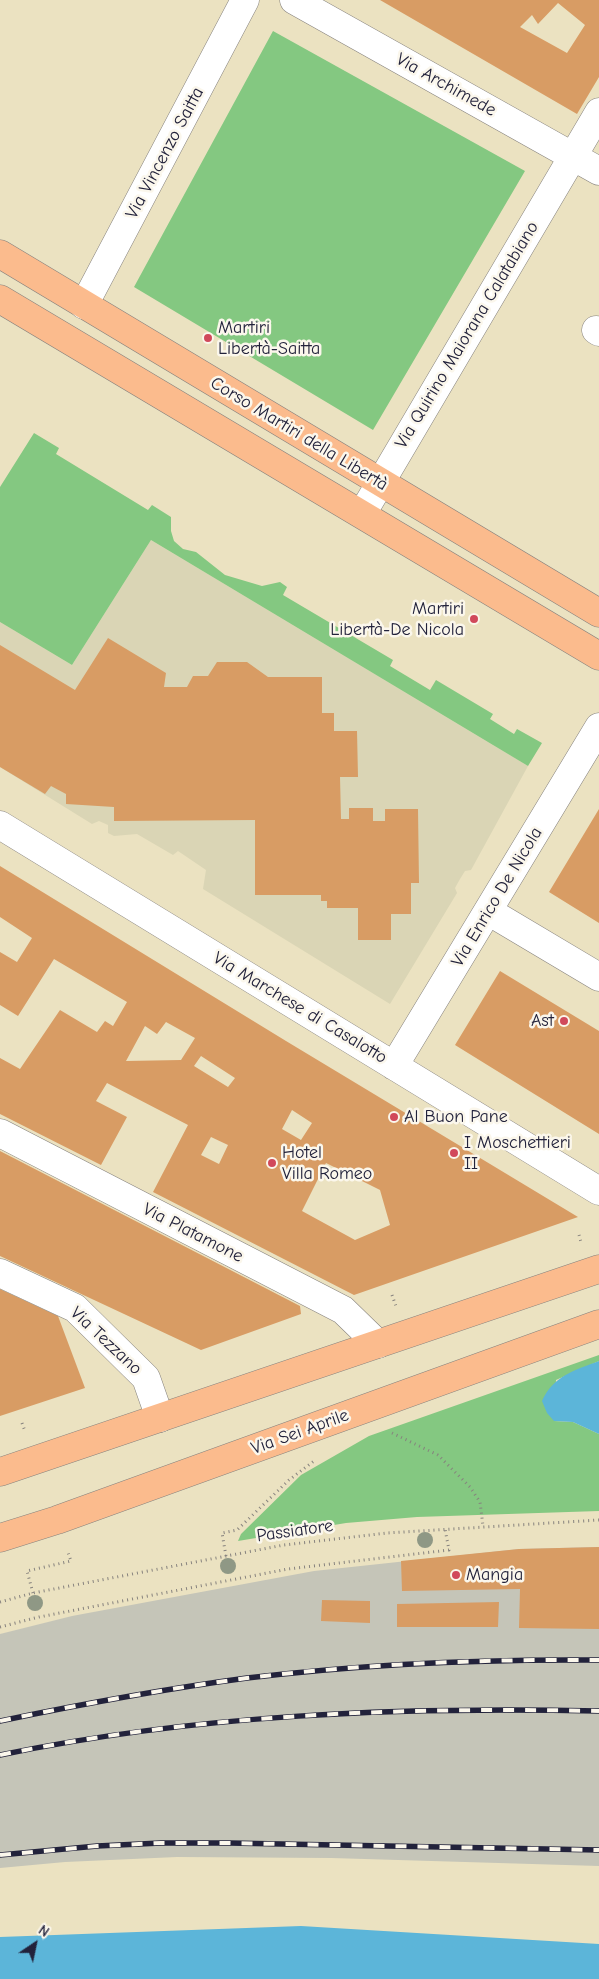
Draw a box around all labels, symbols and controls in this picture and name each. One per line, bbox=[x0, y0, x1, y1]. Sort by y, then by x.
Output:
street label: Via Archimede bbox=[392, 49, 500, 121]
street label: Via Vincenzo Saitta bbox=[121, 84, 209, 222]
street label: Via Quirino Maiorana Calatabiano bbox=[391, 218, 543, 452]
place label: Martiri Libertà-Saitta bbox=[218, 317, 320, 359]
marker: Martiri Libertà-Saitta bbox=[202, 332, 214, 344]
street label: Corso Martiri della Libertà bbox=[206, 372, 392, 496]
place label: Martiri Libertà-De Nicola bbox=[330, 598, 464, 640]
marker: Martiri Libertà-De Nicola bbox=[468, 613, 480, 625]
street label: Via Enrico De Nicola bbox=[447, 823, 547, 971]
street label: Via Marchese di Casalotto bbox=[209, 947, 391, 1069]
place label: Ast bbox=[531, 1010, 554, 1032]
marker: Ast bbox=[558, 1015, 570, 1027]
place label: Al Buon Pane bbox=[404, 1106, 508, 1128]
marker: Al Buon Pane bbox=[388, 1111, 400, 1123]
place label: I Moschettieri II bbox=[464, 1132, 571, 1174]
place label: Hotel Villa Romeo bbox=[282, 1142, 372, 1184]
marker: I Moschettieri II bbox=[448, 1147, 460, 1159]
marker: Hotel Villa Romeo bbox=[266, 1157, 278, 1169]
street label: Via Platamone bbox=[139, 1198, 247, 1268]
street label: Via Tezzano bbox=[66, 1302, 146, 1380]
street label: Via Sei Aprile bbox=[248, 1404, 352, 1460]
street label: Passiatore bbox=[255, 1515, 335, 1547]
place label: Mangia bbox=[466, 1564, 523, 1586]
marker: Mangia bbox=[450, 1569, 462, 1581]
north arrow bbox=[10, 1919, 60, 1969]
text: N bbox=[35, 1922, 52, 1941]

